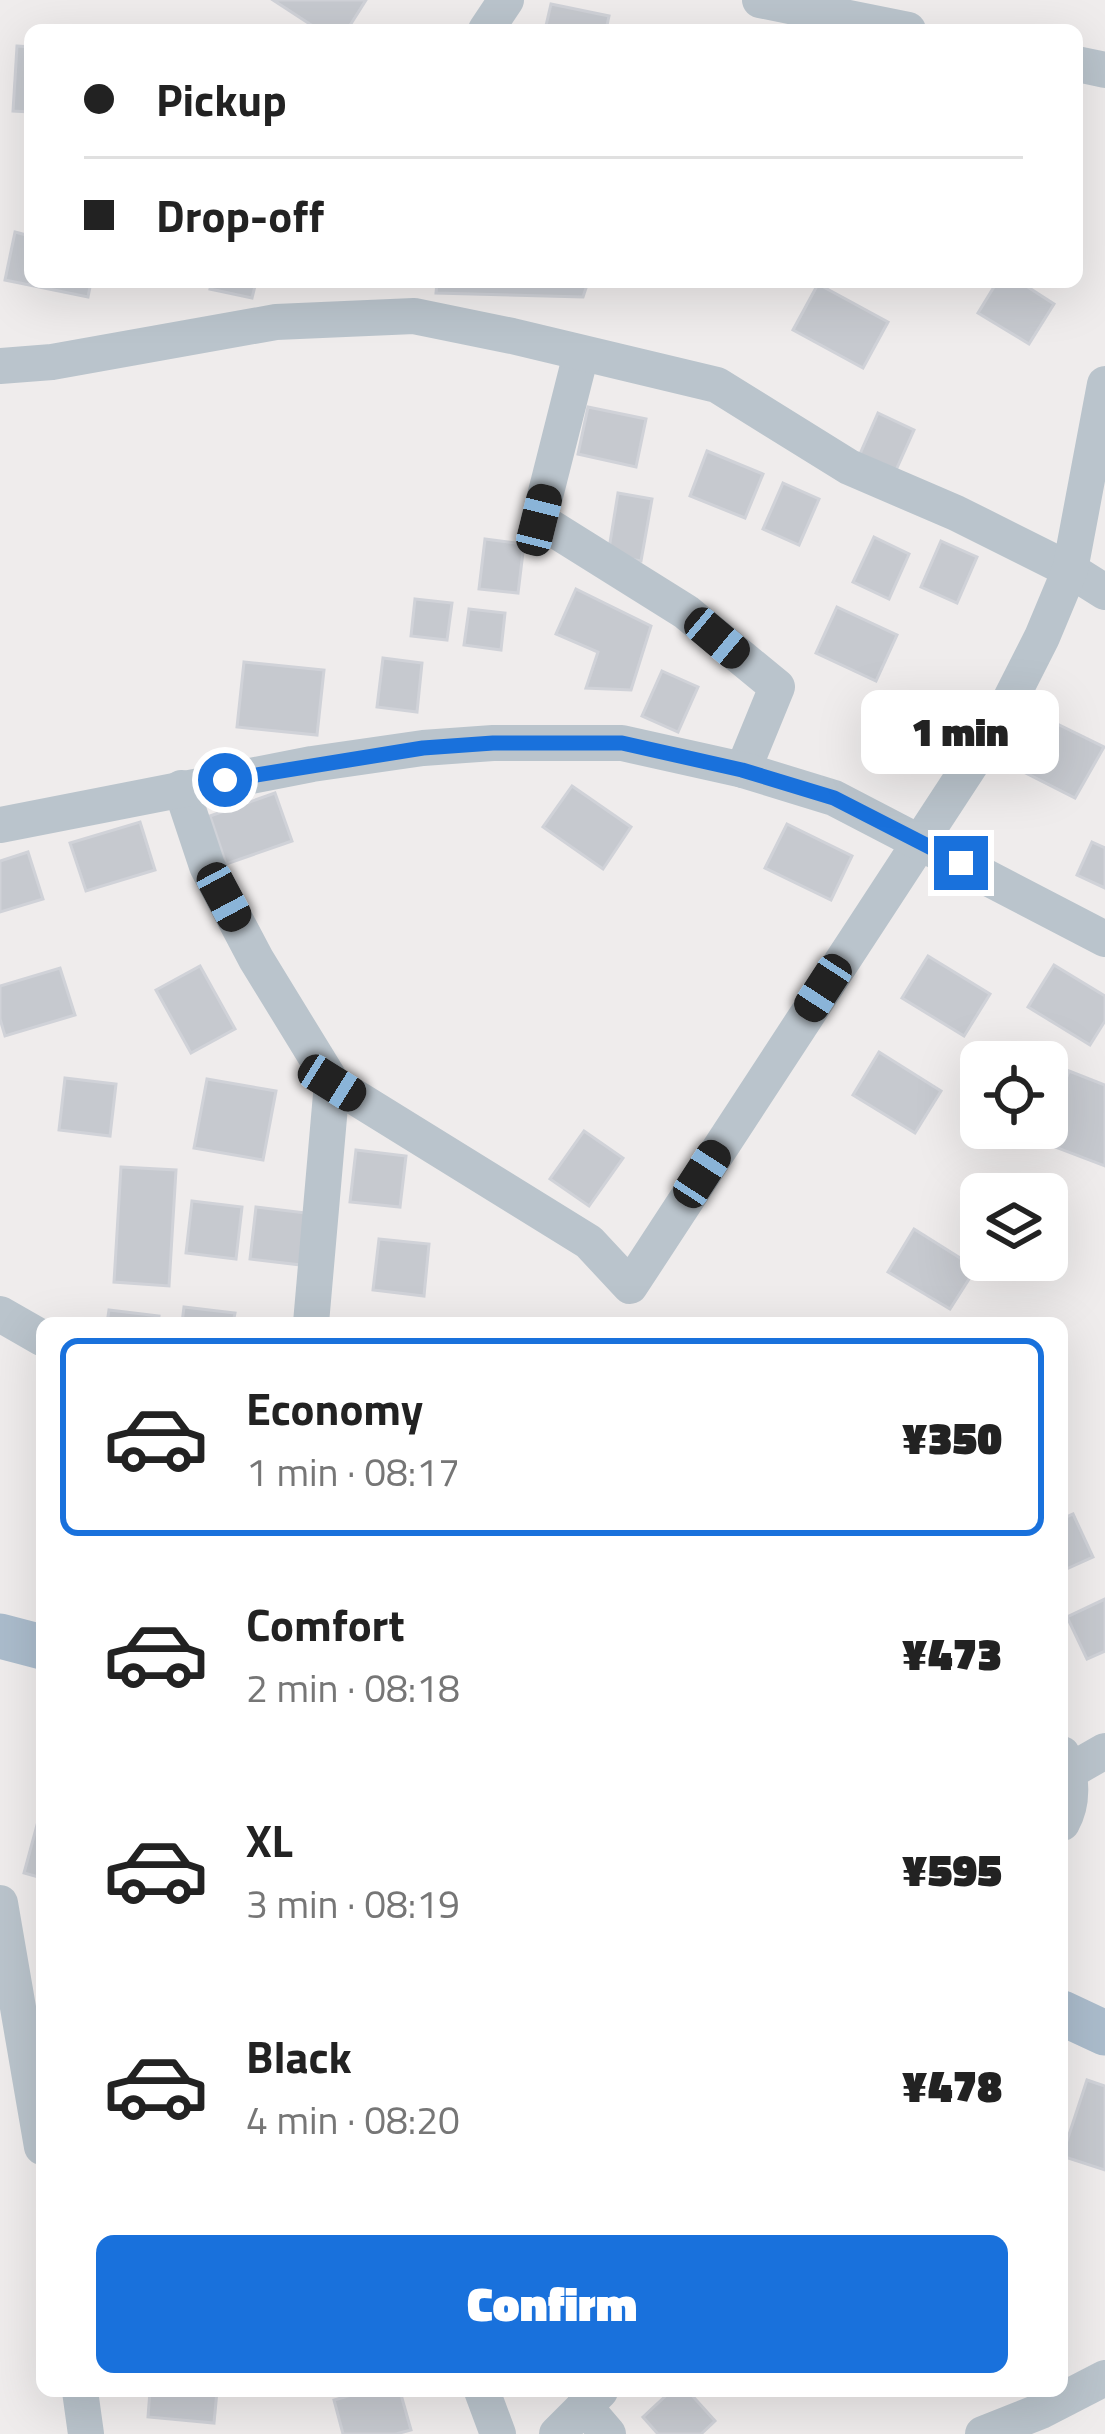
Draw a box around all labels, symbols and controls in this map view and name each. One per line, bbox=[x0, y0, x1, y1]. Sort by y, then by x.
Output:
text: Pickup bbox=[156, 65, 287, 133]
text: Drop-off bbox=[156, 181, 324, 249]
car bbox=[513, 481, 565, 559]
car bbox=[678, 601, 756, 675]
callout: 1 min bbox=[862, 689, 1060, 773]
text: 1 min bbox=[912, 702, 1008, 761]
route start bbox=[198, 753, 252, 807]
route end bbox=[934, 836, 988, 890]
car bbox=[191, 857, 257, 937]
car bbox=[788, 948, 858, 1028]
map controls bbox=[960, 1041, 1068, 1281]
button: locate bbox=[960, 1041, 1068, 1149]
car bbox=[292, 1049, 372, 1117]
car bbox=[667, 1134, 737, 1214]
button: layers bbox=[960, 1173, 1068, 1281]
text: Economy bbox=[246, 1374, 423, 1442]
icon: car bbox=[102, 1383, 210, 1491]
text: ¥350 bbox=[902, 1403, 1002, 1471]
text: 1 min · 08:17 bbox=[246, 1442, 460, 1501]
text: Comfort bbox=[246, 1590, 405, 1658]
icon: car bbox=[102, 1599, 210, 1707]
text: ¥473 bbox=[902, 1619, 1002, 1687]
text: 2 min · 08:18 bbox=[246, 1658, 460, 1717]
text: XL bbox=[246, 1806, 293, 1874]
icon: car bbox=[102, 1815, 210, 1923]
text: ¥595 bbox=[902, 1835, 1002, 1903]
text: 3 min · 08:19 bbox=[246, 1874, 460, 1933]
text: Black bbox=[246, 2022, 352, 2090]
icon: car bbox=[102, 2031, 210, 2139]
text: ¥478 bbox=[902, 2051, 1002, 2119]
text: 4 min · 08:20 bbox=[246, 2090, 460, 2149]
button: Confirm bbox=[96, 2235, 1008, 2373]

